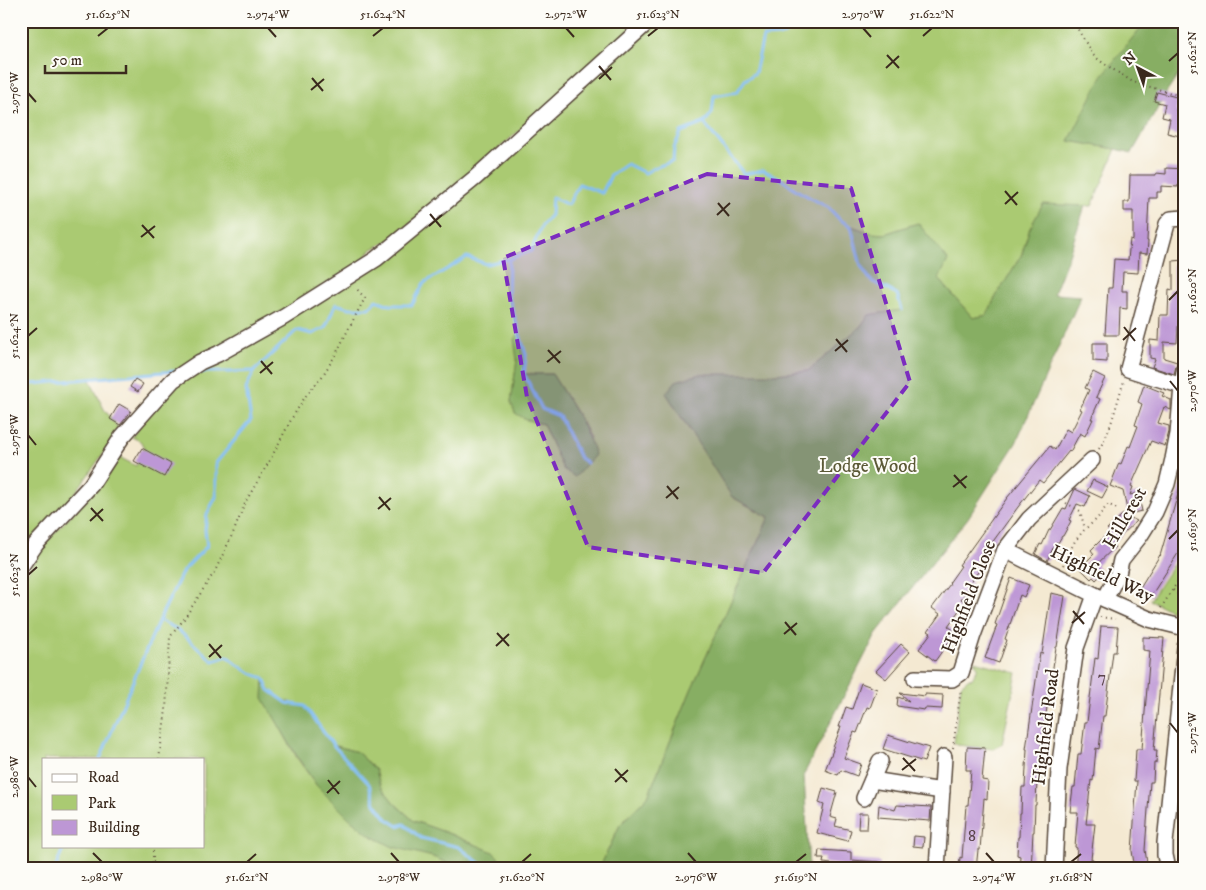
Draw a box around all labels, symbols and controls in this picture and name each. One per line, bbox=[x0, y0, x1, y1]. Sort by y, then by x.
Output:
text: 51.625°N bbox=[86, 7, 131, 22]
text: 2.974°W bbox=[247, 7, 290, 22]
text: 51.624°N bbox=[360, 7, 406, 22]
text: 2.972°W bbox=[545, 7, 588, 22]
text: 51.623°N bbox=[636, 7, 680, 22]
text: 2.970°W bbox=[842, 7, 885, 22]
text: 51.622°N bbox=[910, 7, 955, 22]
text: 51.621°N bbox=[1185, 31, 1200, 75]
scale bar bbox=[45, 42, 126, 74]
north arrow bbox=[1114, 42, 1164, 92]
text: N bbox=[1120, 48, 1141, 70]
text: 50 m bbox=[52, 51, 82, 70]
text: 2.976°W bbox=[7, 71, 22, 114]
text: 51.620°N bbox=[1185, 268, 1200, 314]
text: 51.624°N bbox=[7, 313, 22, 359]
text: 2.970°W bbox=[1185, 369, 1200, 412]
text: 2.978°W bbox=[7, 413, 22, 456]
park label: Lodge Wood bbox=[819, 455, 918, 478]
street label: Hillcrest bbox=[1098, 483, 1152, 553]
text: 51.619°N bbox=[1185, 508, 1200, 552]
street label: Highfield Close bbox=[937, 537, 1001, 657]
street label: Highfield Way bbox=[1047, 540, 1158, 608]
text: 51.623°N bbox=[7, 553, 22, 597]
street label: Highfield Road bbox=[1027, 667, 1065, 787]
house number: 7 bbox=[1098, 667, 1106, 687]
text: 2.972°W bbox=[1185, 711, 1200, 754]
text: 2.980°W bbox=[7, 755, 22, 798]
legend bbox=[42, 758, 205, 848]
text: Road bbox=[88, 768, 120, 787]
text: Park bbox=[88, 794, 117, 813]
text: Building bbox=[88, 818, 140, 837]
house number: 8 bbox=[968, 826, 976, 846]
text: 2.980°W bbox=[81, 870, 124, 885]
text: 51.621°N bbox=[225, 870, 269, 885]
text: 2.978°W bbox=[378, 870, 421, 885]
text: 51.620°N bbox=[499, 870, 545, 885]
text: 2.976°W bbox=[675, 870, 718, 885]
text: 51.619°N bbox=[774, 870, 818, 885]
text: 2.974°W bbox=[973, 870, 1016, 885]
text: 51.618°N bbox=[1049, 870, 1093, 885]

